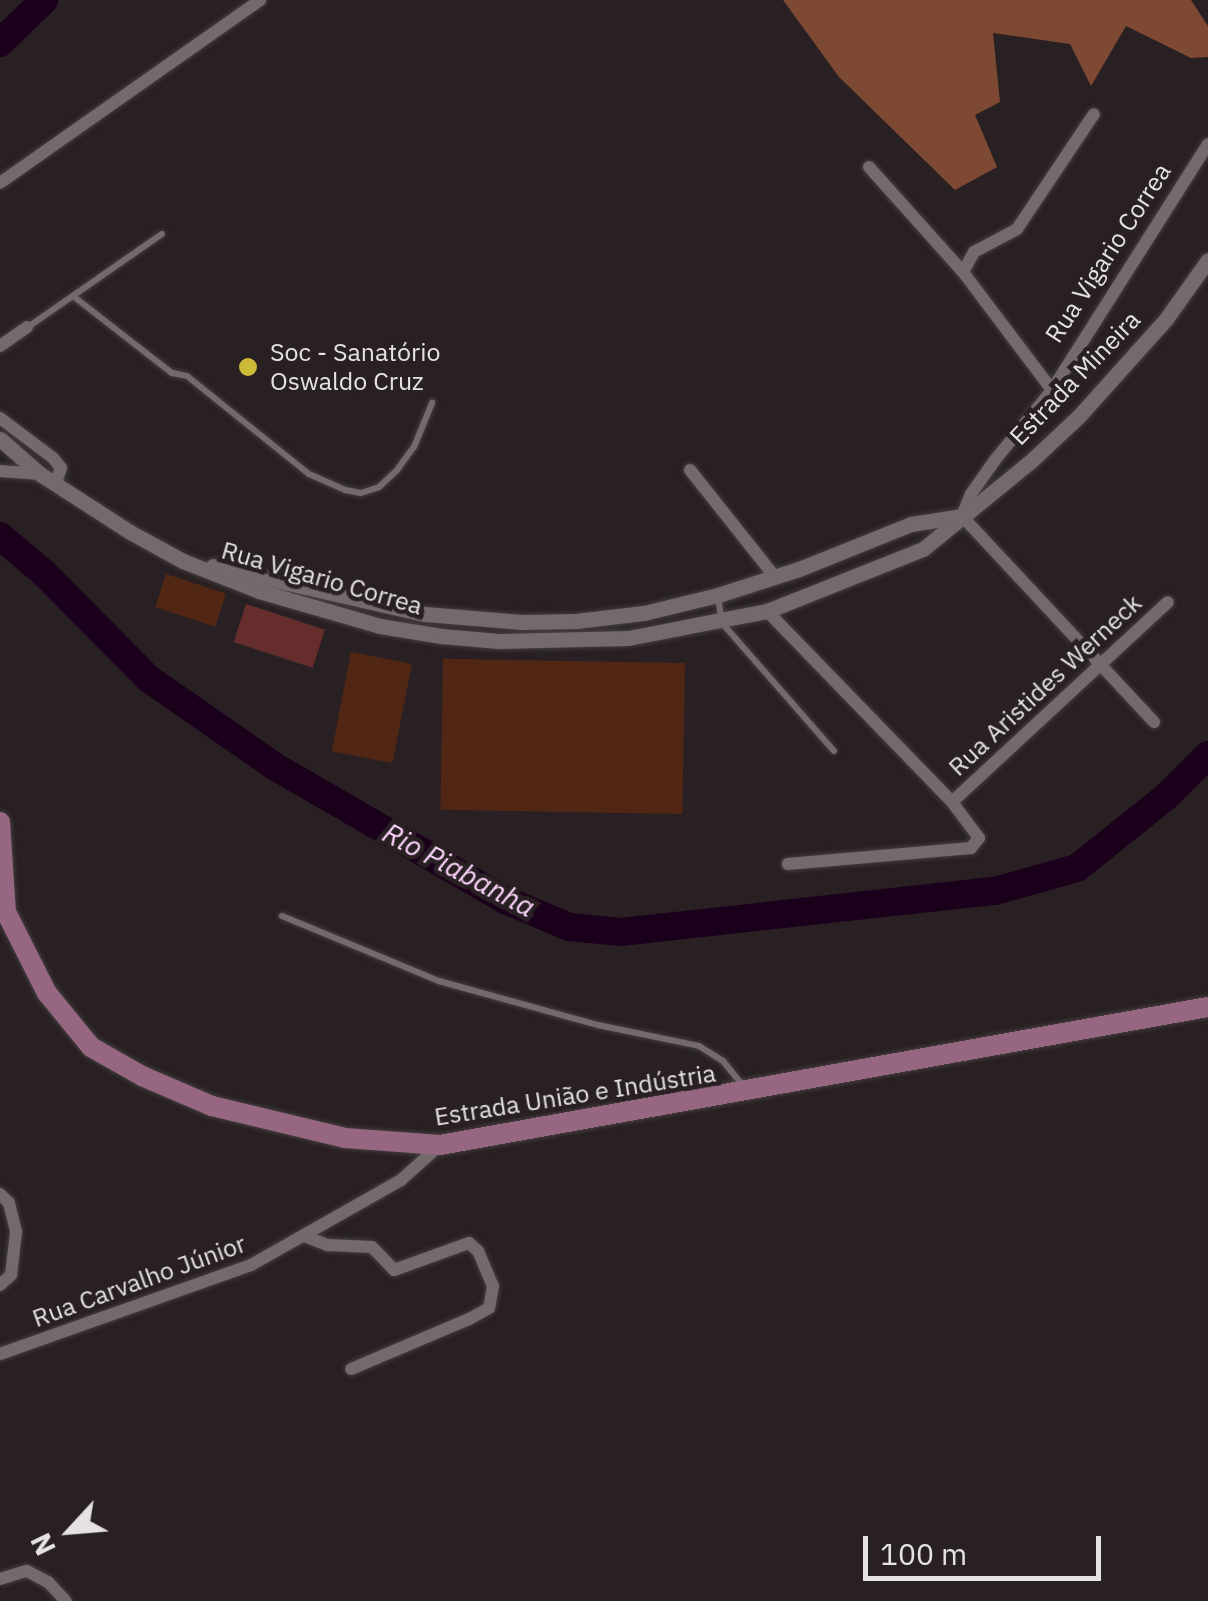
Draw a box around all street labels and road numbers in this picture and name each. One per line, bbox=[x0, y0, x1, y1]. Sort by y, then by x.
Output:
street label: Rua Vigario Correa bbox=[1039, 158, 1177, 348]
street label: Estrada Mineira bbox=[1004, 305, 1146, 451]
street label: Rua Vigario Correa bbox=[218, 535, 426, 621]
street label: Rua Aristides Werneck bbox=[942, 588, 1148, 782]
street label: Estrada União e Indústria bbox=[432, 1058, 718, 1132]
street label: Rua Carvalho Júnior bbox=[28, 1228, 250, 1334]

